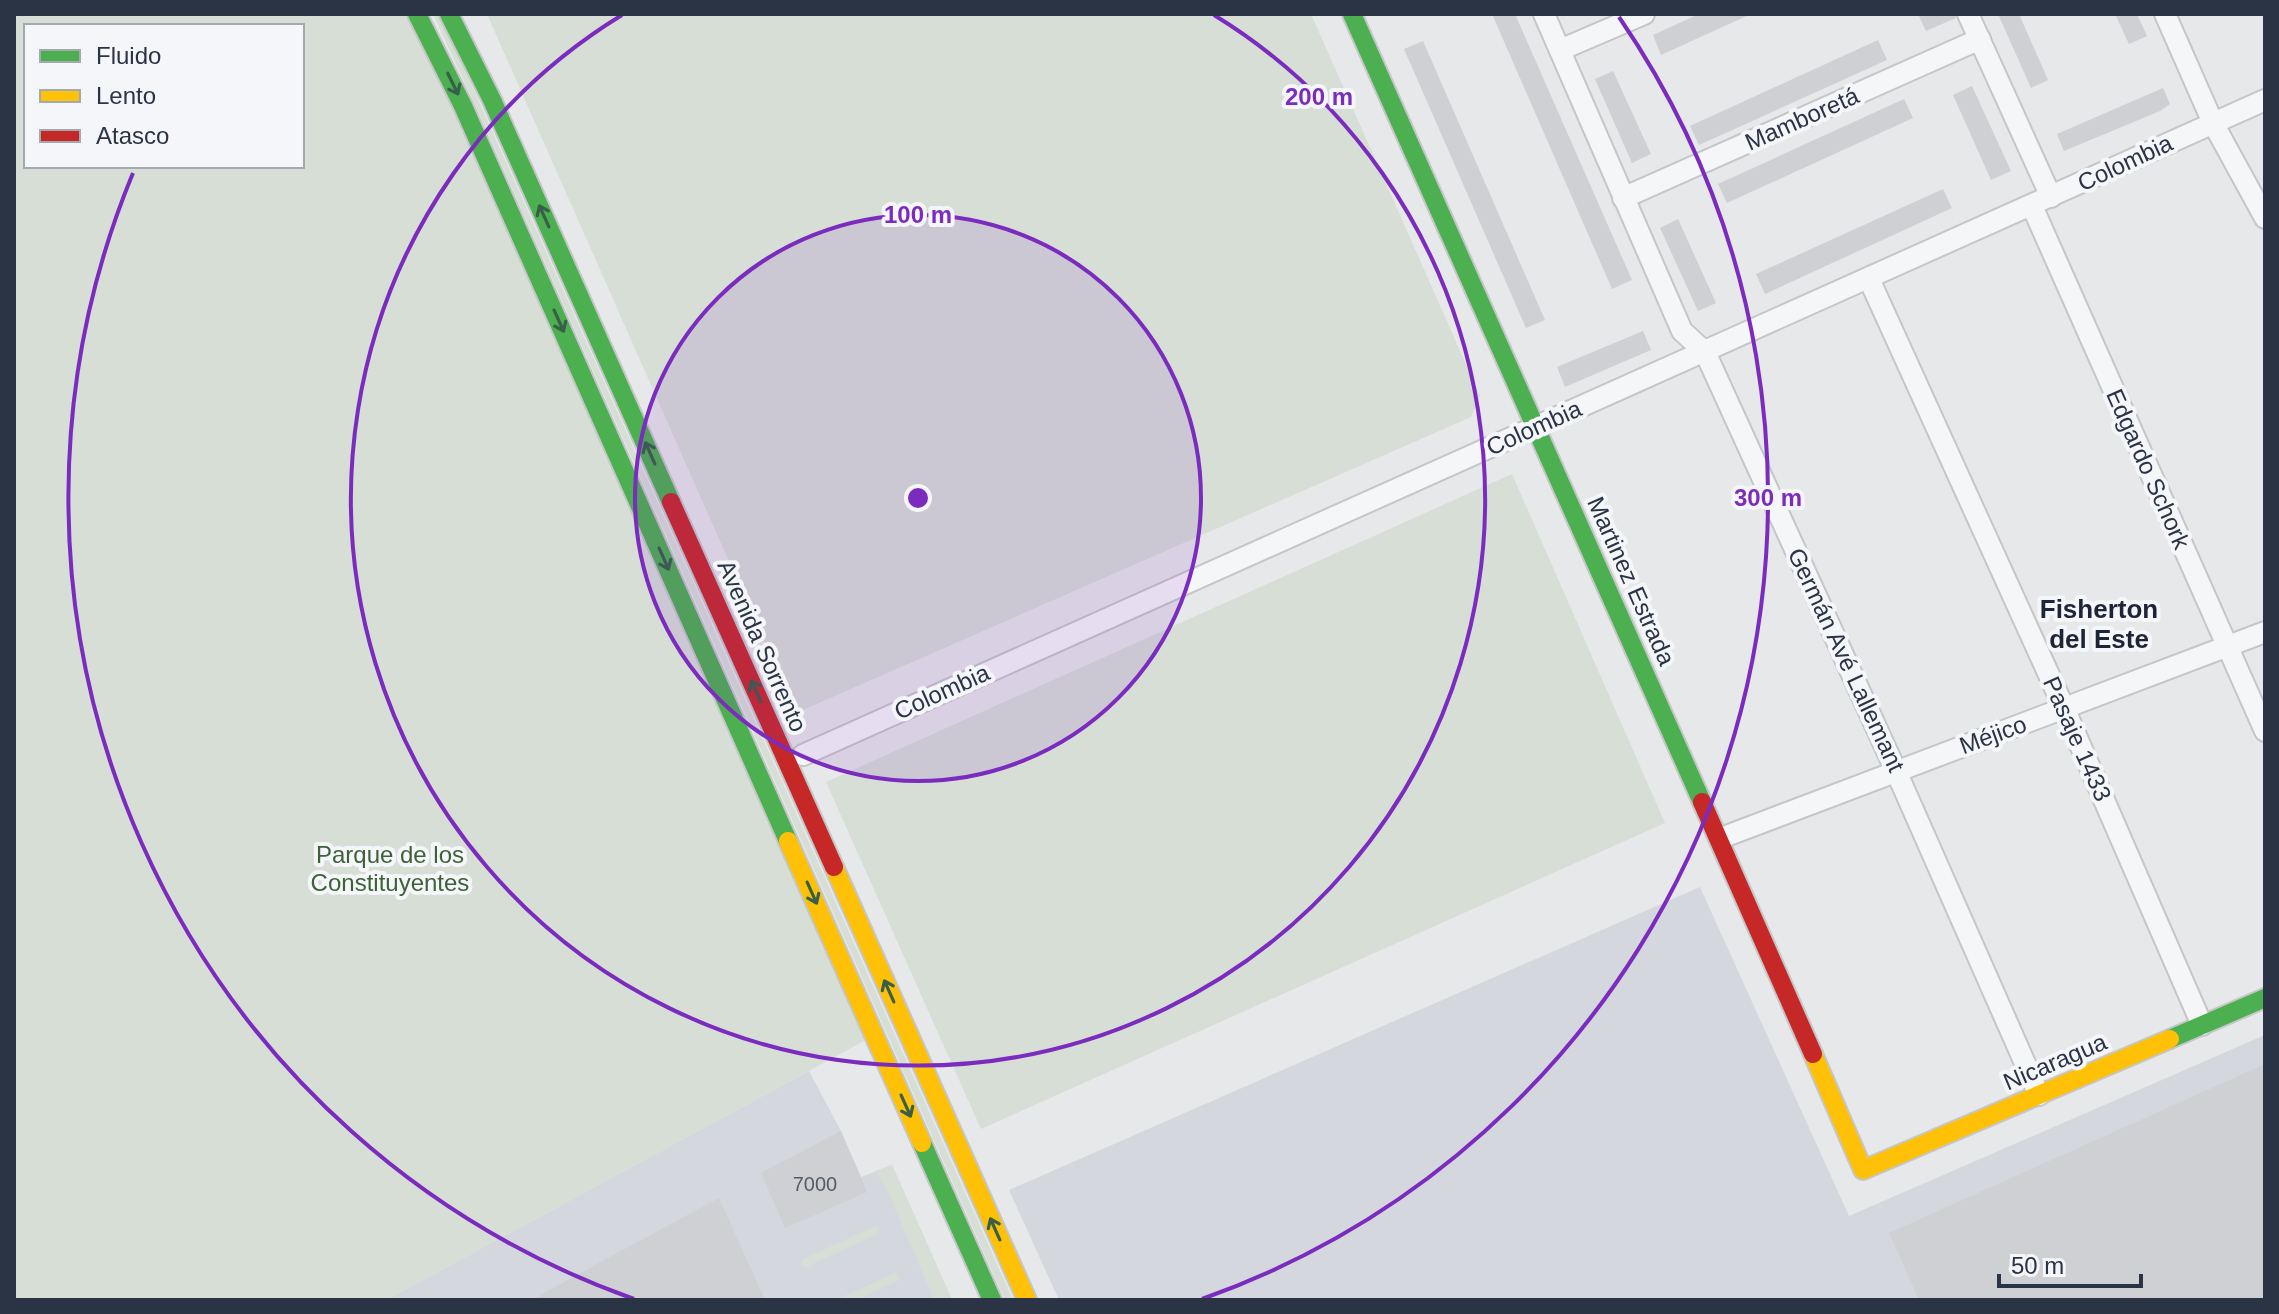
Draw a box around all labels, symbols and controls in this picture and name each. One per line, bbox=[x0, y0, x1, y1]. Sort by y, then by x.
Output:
legend bbox=[24, 24, 304, 168]
text: Fluido bbox=[96, 42, 161, 69]
one-way arrow bbox=[445, 71, 461, 95]
street label: Mamboretá bbox=[1741, 81, 1863, 156]
text: Lento bbox=[96, 82, 156, 109]
text: 200 m bbox=[1285, 83, 1353, 110]
text: Atasco bbox=[96, 122, 169, 149]
street label: Colombia bbox=[2073, 129, 2177, 196]
text: 100 m bbox=[884, 201, 952, 228]
one-way arrow bbox=[536, 204, 551, 228]
one-way arrow bbox=[552, 308, 567, 333]
street label: Edgardo Schork bbox=[2101, 385, 2196, 554]
street label: Colombia bbox=[1482, 394, 1586, 460]
one-way arrow bbox=[641, 441, 656, 466]
centre of rings bbox=[904, 484, 932, 512]
text: 300 m bbox=[1734, 484, 1802, 511]
street label: Martinez Estrada bbox=[1582, 492, 1681, 670]
street label: Germán Avé Lallemant bbox=[1783, 544, 1910, 776]
one-way arrow bbox=[657, 546, 672, 570]
street label: Avenida Sorrento bbox=[712, 556, 812, 736]
district label: Fisherton del Este bbox=[2040, 594, 2158, 654]
street label: Colombia bbox=[890, 658, 994, 724]
street label: Pasaje 1433 bbox=[2038, 672, 2117, 805]
one-way arrow bbox=[747, 679, 762, 703]
street label: Méjico bbox=[1956, 710, 2030, 759]
park label: Parque de los Constituyentes bbox=[311, 841, 469, 896]
one-way arrow bbox=[805, 881, 820, 905]
one-way arrow bbox=[881, 979, 896, 1004]
street label: Nicaragua bbox=[1999, 1027, 2111, 1095]
one-way arrow bbox=[899, 1094, 914, 1118]
house number: 7000 bbox=[793, 1173, 837, 1195]
one-way arrow bbox=[987, 1217, 1002, 1241]
scale bar bbox=[1999, 1238, 2141, 1288]
text: 50 m bbox=[2011, 1252, 2064, 1279]

